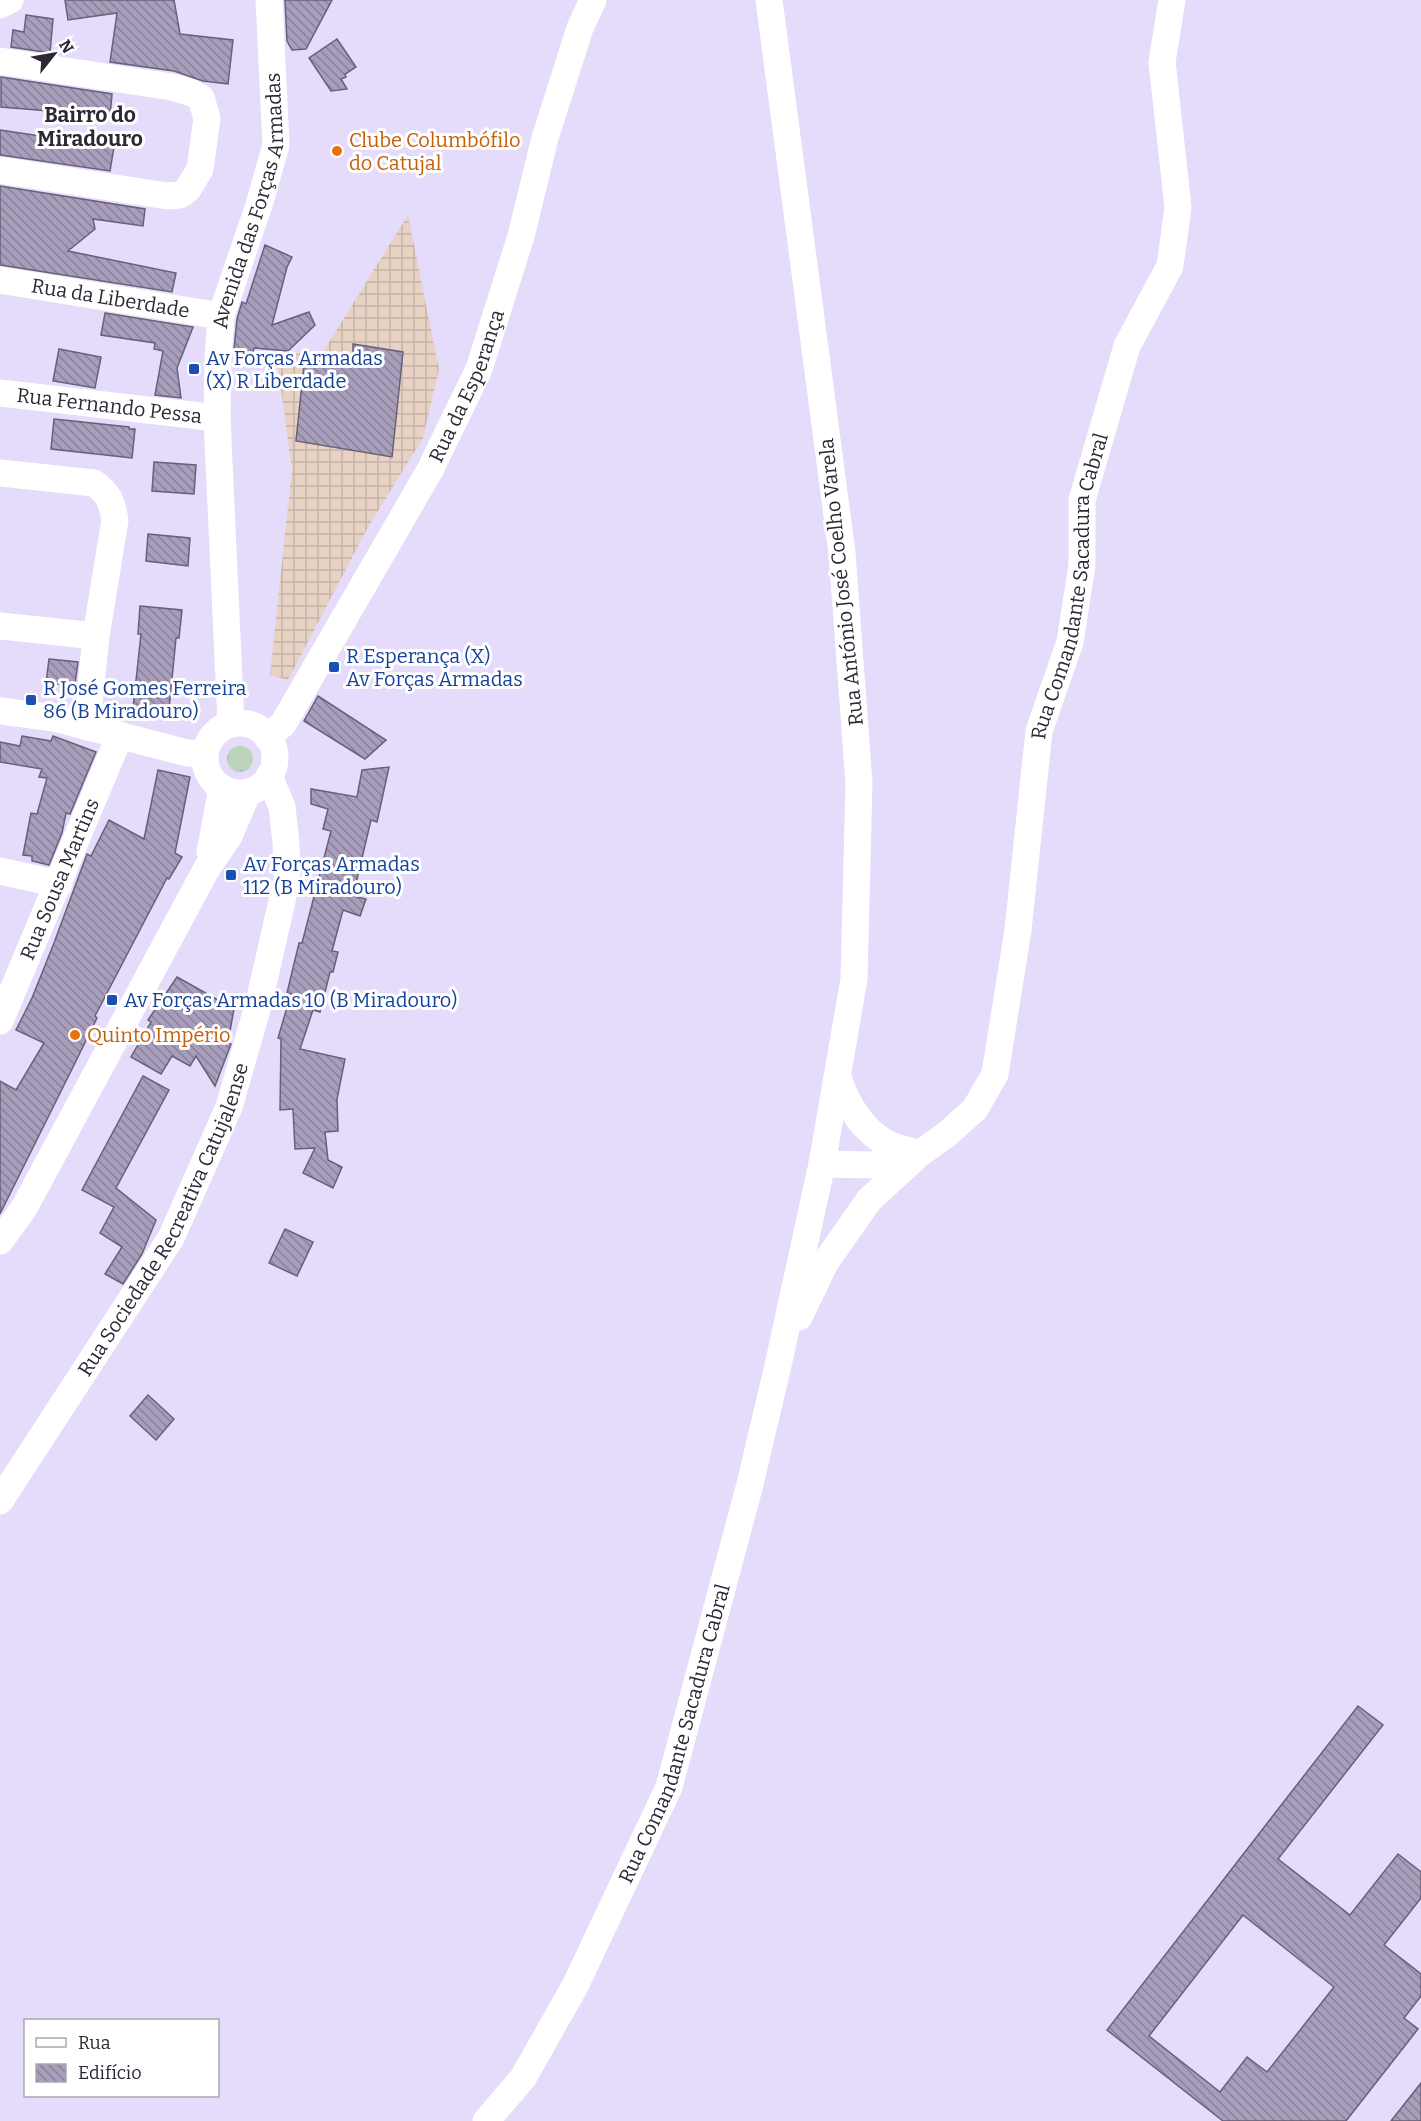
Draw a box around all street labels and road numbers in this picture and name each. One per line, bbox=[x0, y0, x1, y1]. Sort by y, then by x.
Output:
street label: Avenida das Forças Armadas bbox=[208, 72, 288, 330]
street label: Rua da Liberdade bbox=[30, 273, 191, 323]
street label: Rua da Esperança bbox=[424, 307, 509, 466]
street label: Rua Fernando Pessa bbox=[15, 383, 203, 428]
street label: Rua Comandante Sacadura Cabral bbox=[1026, 430, 1113, 740]
street label: Rua António José Coelho Varela bbox=[814, 437, 868, 727]
street label: Rua Sousa Martins bbox=[15, 795, 104, 963]
street label: Rua Sociedade Recreativa Catujalense bbox=[73, 1060, 253, 1381]
street label: Rua Comandante Sacadura Cabral bbox=[613, 1581, 735, 1887]

